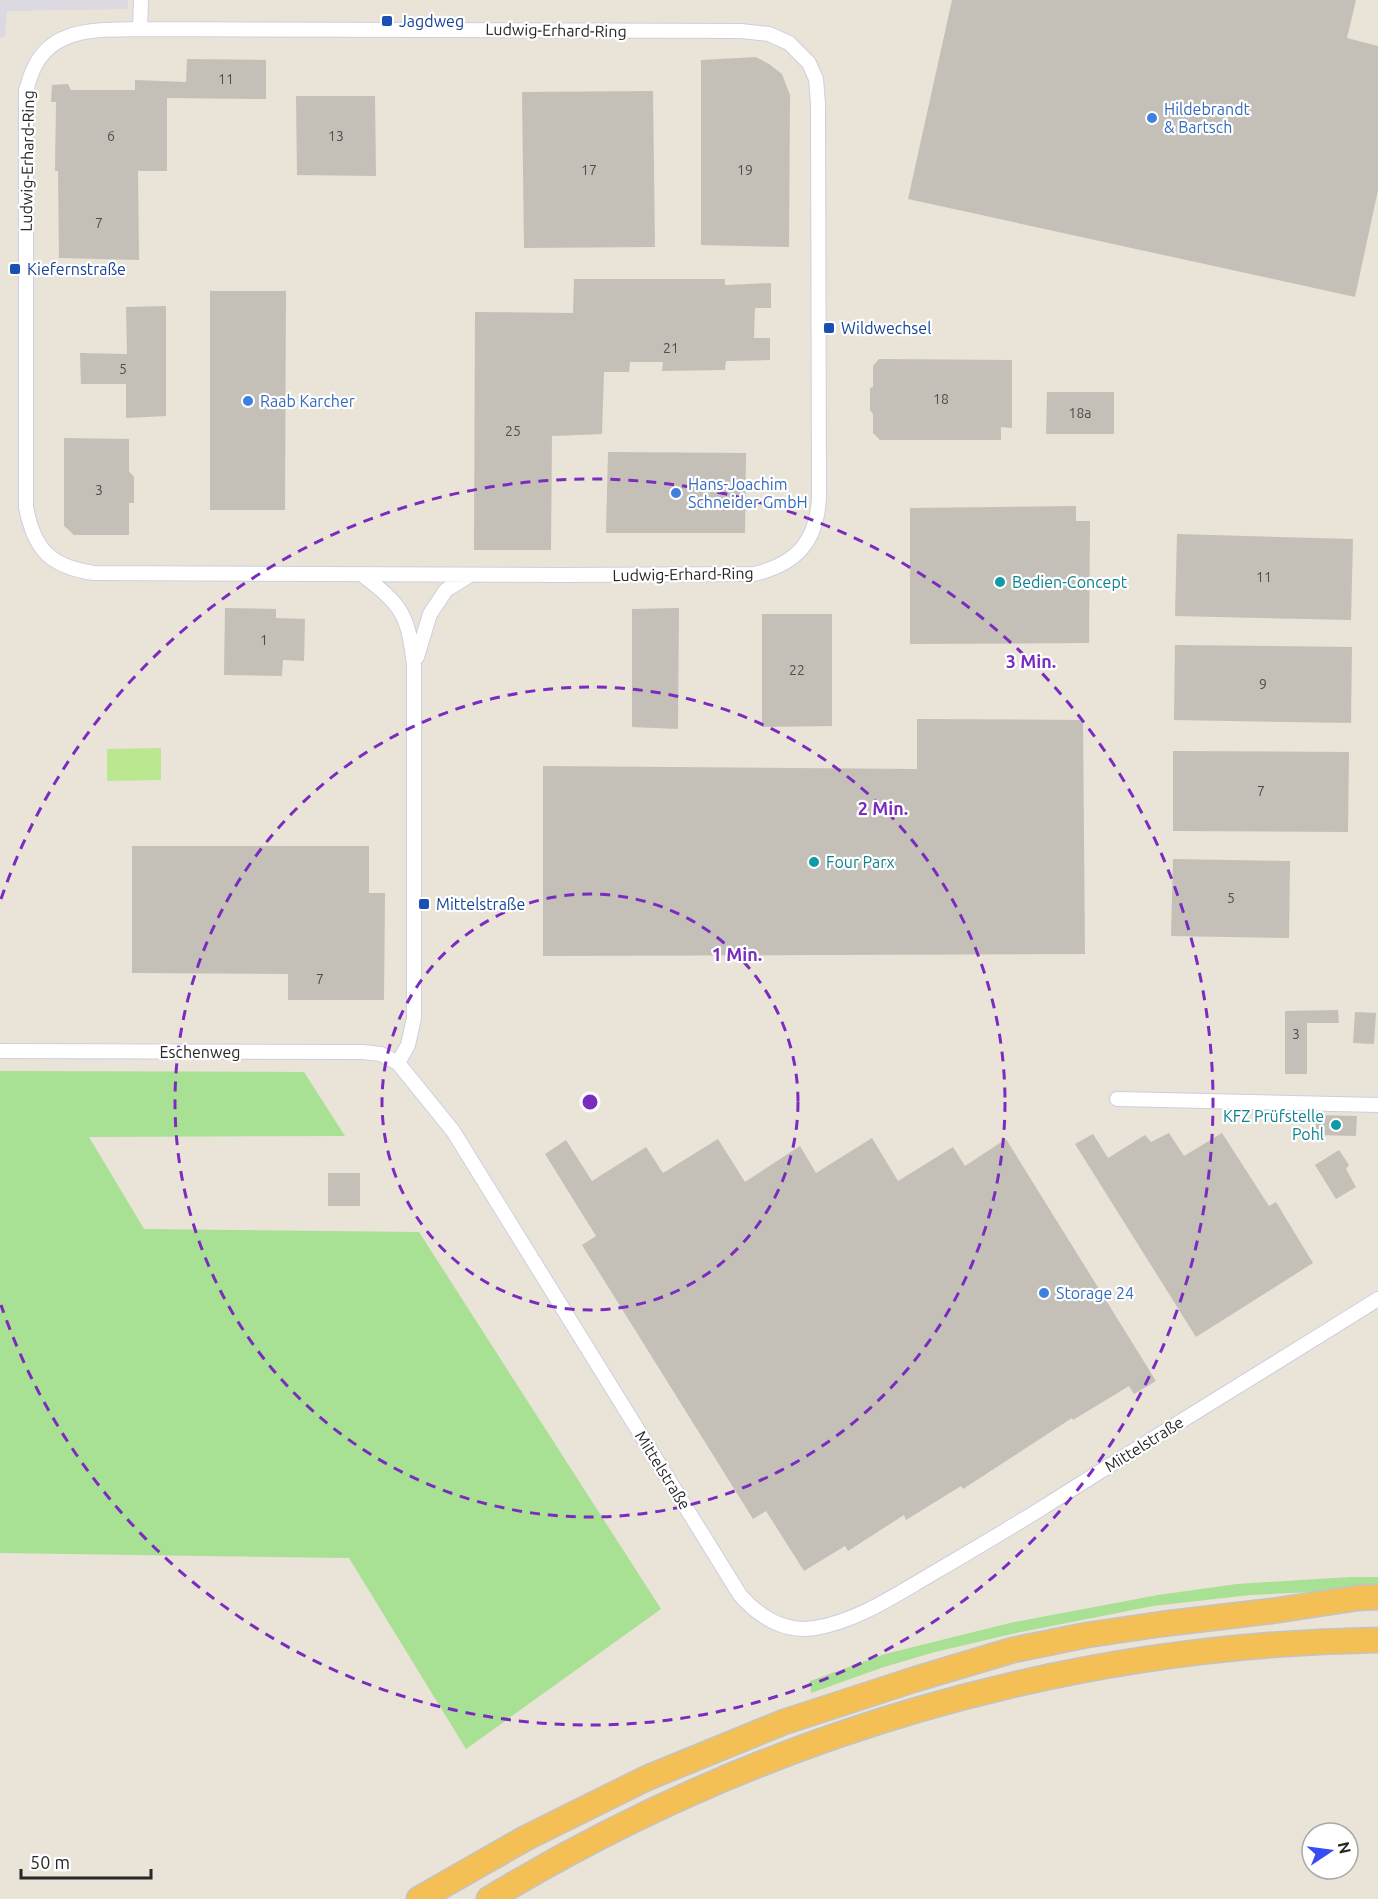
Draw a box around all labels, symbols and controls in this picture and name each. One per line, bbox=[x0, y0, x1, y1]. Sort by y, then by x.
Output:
place label: Jagdweg bbox=[399, 12, 464, 30]
marker: Jagdweg bbox=[380, 14, 394, 28]
street label: Ludwig-Erhard-Ring bbox=[485, 20, 627, 40]
house number: 11 bbox=[218, 71, 234, 87]
street label: Ludwig-Erhard-Ring bbox=[17, 90, 37, 232]
place label: Hildebrandt & Bartsch bbox=[1164, 100, 1251, 136]
marker: Hildebrandt & Bartsch bbox=[1145, 111, 1159, 125]
house number: 6 bbox=[107, 128, 115, 144]
house number: 13 bbox=[328, 128, 344, 144]
house number: 17 bbox=[581, 162, 597, 178]
house number: 19 bbox=[737, 162, 753, 178]
house number: 7 bbox=[95, 215, 103, 231]
place label: Kiefernstraße bbox=[27, 260, 126, 278]
marker: Kiefernstraße bbox=[8, 262, 22, 276]
place label: Wildwechsel bbox=[841, 319, 931, 337]
marker: Wildwechsel bbox=[822, 321, 836, 335]
house number: 21 bbox=[663, 340, 679, 356]
house number: 5 bbox=[119, 361, 127, 377]
house number: 18 bbox=[933, 391, 949, 407]
place label: Raab Karcher bbox=[260, 392, 355, 410]
marker: Raab Karcher bbox=[241, 394, 255, 408]
house number: 18a bbox=[1069, 405, 1092, 421]
house number: 25 bbox=[505, 423, 521, 439]
place label: Hans-Joachim Schneider GmbH bbox=[688, 475, 808, 511]
house number: 3 bbox=[95, 482, 103, 498]
marker: Hans-Joachim Schneider GmbH bbox=[669, 486, 683, 500]
street label: Ludwig-Erhard-Ring bbox=[612, 564, 754, 584]
house number: 11 bbox=[1256, 569, 1272, 585]
place label: Bedien-Concept bbox=[1012, 573, 1128, 591]
marker: Bedien-Concept bbox=[993, 575, 1007, 589]
house number: 1 bbox=[260, 632, 268, 648]
text: 3 Min. bbox=[1006, 651, 1056, 671]
house number: 22 bbox=[789, 662, 805, 678]
house number: 9 bbox=[1259, 676, 1267, 692]
house number: 7 bbox=[1257, 783, 1265, 799]
text: 2 Min. bbox=[858, 798, 908, 818]
place label: Four Parx bbox=[826, 853, 895, 871]
marker: Four Parx bbox=[807, 855, 821, 869]
house number: 5 bbox=[1227, 890, 1235, 906]
place label: Mittelstraße bbox=[436, 895, 525, 913]
marker: Mittelstraße bbox=[417, 897, 431, 911]
text: 1 Min. bbox=[712, 944, 762, 964]
house number: 7 bbox=[316, 971, 324, 987]
house number: 3 bbox=[1292, 1026, 1300, 1042]
street label: Eschenweg bbox=[160, 1043, 240, 1061]
centre of rings bbox=[580, 1092, 600, 1112]
place label: KFZ Prüfstelle Pohl bbox=[1223, 1107, 1324, 1143]
marker: KFZ Prüfstelle Pohl bbox=[1329, 1118, 1343, 1132]
place label: Storage 24 bbox=[1056, 1284, 1134, 1302]
marker: Storage 24 bbox=[1037, 1286, 1051, 1300]
street label: Mittelstraße bbox=[1101, 1413, 1187, 1475]
street label: Mittelstraße bbox=[632, 1427, 694, 1513]
north arrow bbox=[1300, 1821, 1360, 1881]
text: N bbox=[1335, 1840, 1355, 1855]
scale bar bbox=[21, 1842, 152, 1880]
text: 50 m bbox=[30, 1852, 70, 1872]

